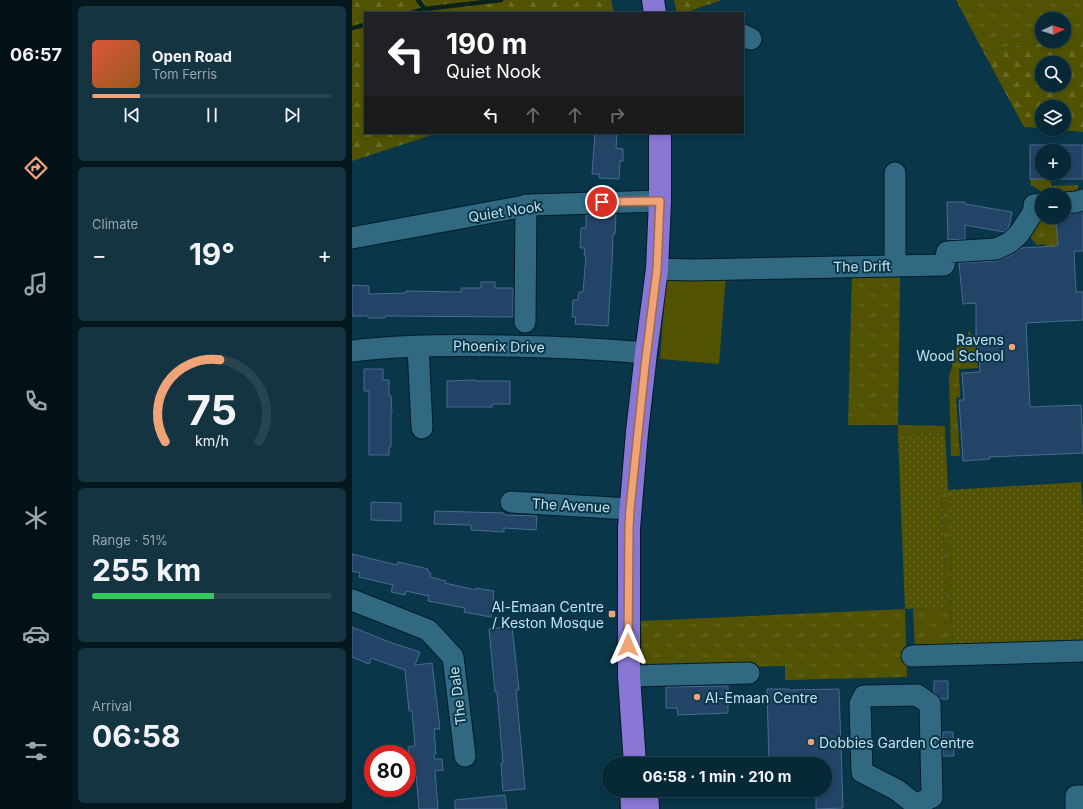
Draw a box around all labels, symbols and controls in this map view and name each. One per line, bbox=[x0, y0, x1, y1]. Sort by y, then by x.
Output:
north arrow bbox=[1035, 12, 1071, 48]
map controls bbox=[1035, 12, 1071, 224]
text: 190 m bbox=[446, 27, 527, 61]
icon: left bbox=[380, 28, 432, 80]
text: 06:57 bbox=[10, 44, 62, 65]
text: Open Road bbox=[152, 47, 232, 66]
button: search bbox=[1035, 56, 1071, 92]
text: Quiet Nook bbox=[446, 61, 541, 82]
text: Tom Ferris bbox=[152, 66, 217, 82]
button: layers bbox=[1035, 100, 1071, 136]
icon: previous bbox=[121, 104, 143, 126]
icon: pause bbox=[201, 104, 223, 126]
icon: next bbox=[281, 104, 303, 126]
icon: left bbox=[480, 104, 502, 126]
icon: ahead bbox=[522, 104, 544, 126]
icon: ahead bbox=[564, 104, 586, 126]
icon: right bbox=[606, 104, 628, 126]
button: + bbox=[1035, 144, 1071, 180]
icon: directions bbox=[22, 154, 50, 182]
pin bbox=[585, 185, 619, 219]
button: − bbox=[1035, 188, 1071, 224]
icon: arrive bbox=[591, 191, 613, 213]
street label: Quiet Nook bbox=[467, 197, 543, 225]
text: Climate bbox=[92, 216, 138, 232]
text: 19° bbox=[189, 236, 235, 272]
text: − bbox=[92, 242, 107, 268]
text: + bbox=[317, 242, 332, 268]
street label: The Drift bbox=[833, 257, 891, 275]
icon: music bbox=[22, 270, 50, 298]
place label: Ravens Wood School bbox=[916, 331, 1004, 364]
street label: Phoenix Drive bbox=[453, 337, 545, 355]
marker: Ravens Wood School bbox=[1007, 342, 1017, 352]
text: 75 bbox=[187, 385, 237, 435]
icon: phone bbox=[22, 387, 50, 415]
text: km/h bbox=[195, 432, 229, 449]
street label: The Avenue bbox=[531, 494, 611, 516]
icon: climate bbox=[22, 504, 50, 532]
text: Range · 51% bbox=[92, 532, 168, 548]
text: 255 km bbox=[92, 552, 201, 588]
place label: Al-Emaan Centre / Keston Mosque bbox=[491, 598, 604, 631]
marker: Al-Emaan Centre / Keston Mosque bbox=[607, 609, 617, 619]
icon: car bbox=[22, 620, 50, 648]
position arrow bbox=[607, 624, 649, 666]
street label: The Dale bbox=[445, 666, 469, 726]
place label: Al-Emaan Centre bbox=[705, 689, 818, 706]
marker: Al-Emaan Centre bbox=[692, 692, 702, 702]
text: Arrival bbox=[92, 698, 132, 714]
text: 06:58 bbox=[92, 718, 180, 754]
place label: Dobbies Garden Centre bbox=[819, 734, 974, 751]
icon: filters bbox=[22, 737, 50, 765]
marker: Dobbies Garden Centre bbox=[806, 737, 816, 747]
speed limit sign: 80 bbox=[364, 745, 416, 797]
text: 06:58 · 1 min · 210 m bbox=[643, 767, 791, 786]

